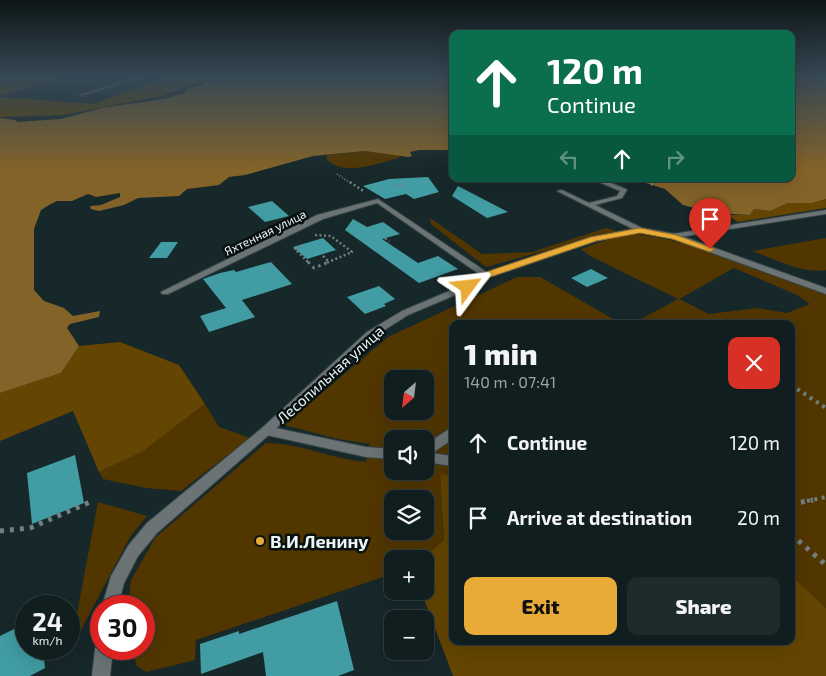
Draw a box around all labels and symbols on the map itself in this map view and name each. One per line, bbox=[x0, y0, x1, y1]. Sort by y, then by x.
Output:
pin bbox=[689, 198, 731, 249]
street label: Яхтенная улица bbox=[222, 206, 309, 259]
position arrow bbox=[441, 260, 493, 312]
street label: Лесопильная улица bbox=[273, 321, 388, 427]
north arrow bbox=[384, 370, 434, 420]
place label: В.И.Ленину bbox=[270, 530, 369, 552]
marker: В.И.Ленину bbox=[254, 535, 266, 547]
speed limit sign: 30 bbox=[90, 595, 155, 660]

